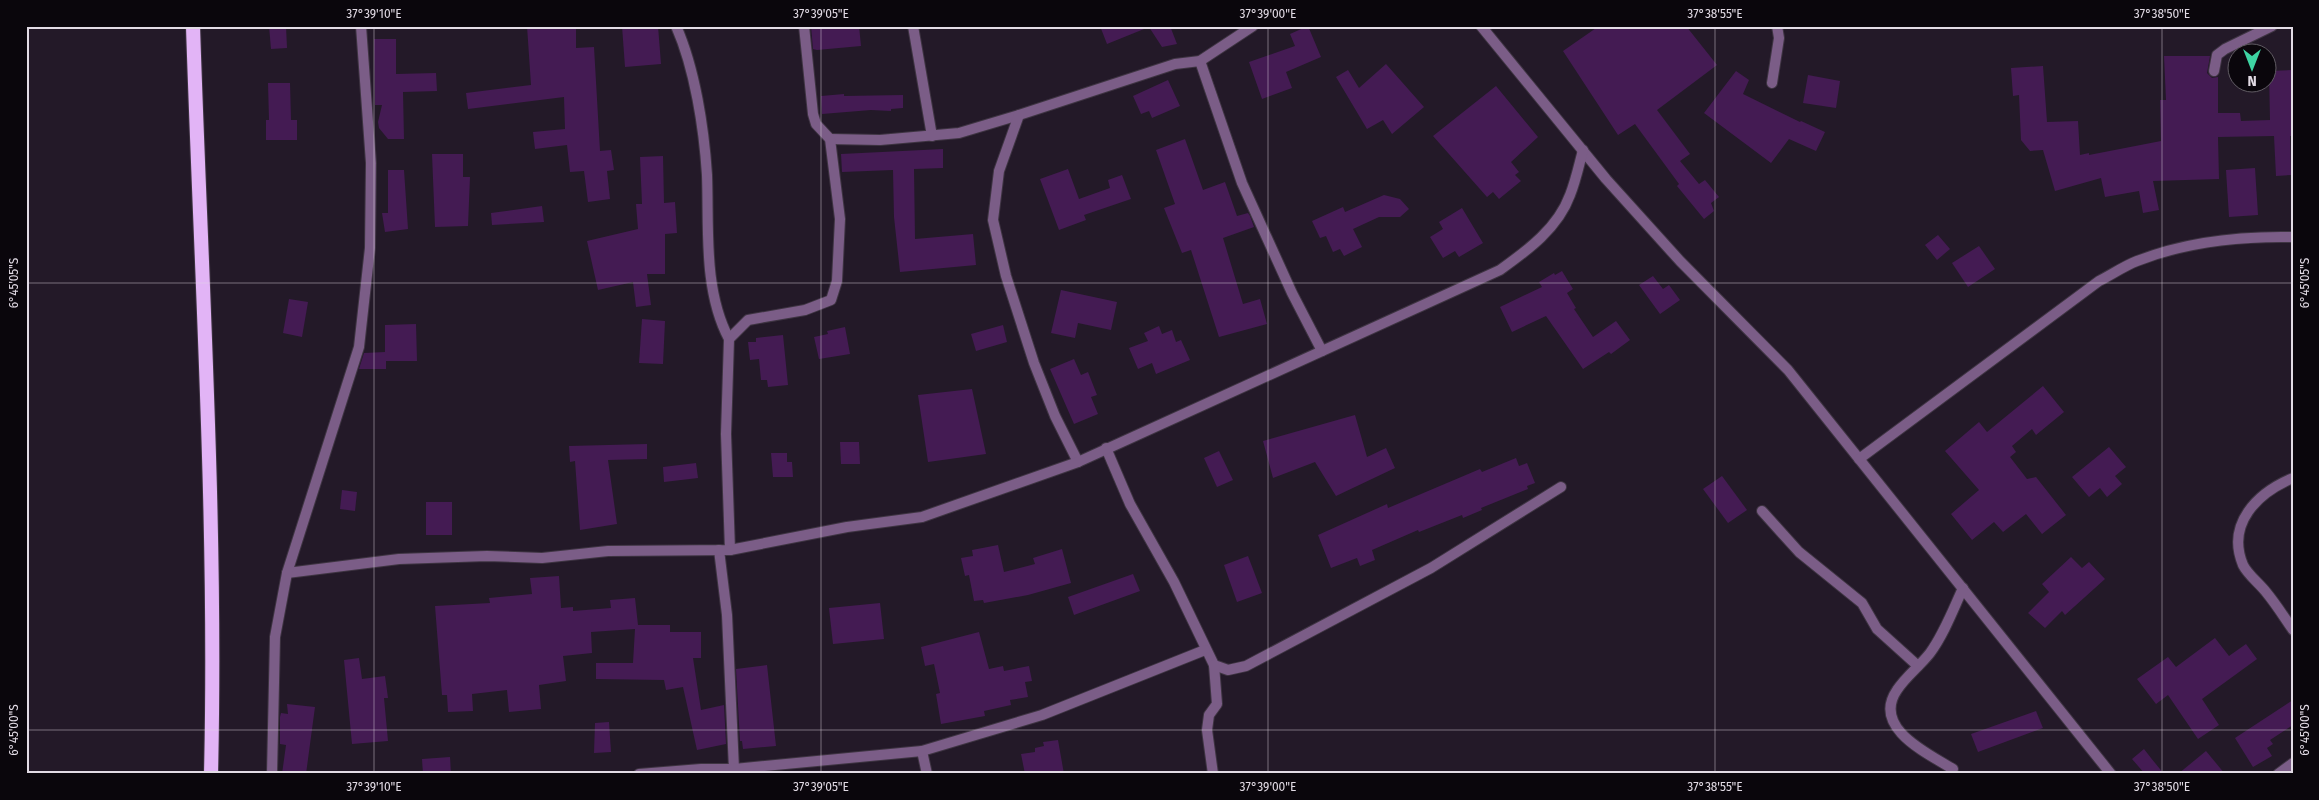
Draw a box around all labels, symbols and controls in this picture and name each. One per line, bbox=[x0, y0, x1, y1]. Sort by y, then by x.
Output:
text: 37°39'10"E bbox=[346, 7, 402, 21]
text: 37°39'05"E bbox=[793, 7, 849, 21]
text: 37°39'00"E bbox=[1240, 7, 1296, 21]
text: 37°38'55"E bbox=[1687, 7, 1743, 21]
text: 37°38'50"E bbox=[2134, 7, 2190, 21]
north arrow bbox=[2226, 42, 2276, 92]
text: N bbox=[2247, 72, 2257, 89]
text: 6°45'05"S bbox=[7, 257, 21, 308]
text: 6°45'05"S bbox=[2298, 257, 2312, 308]
text: 6°45'00"S bbox=[7, 704, 21, 756]
text: 6°45'00"S bbox=[2298, 704, 2312, 756]
text: 37°39'10"E bbox=[346, 780, 402, 794]
text: 37°39'05"E bbox=[793, 780, 849, 794]
text: 37°39'00"E bbox=[1240, 780, 1296, 794]
text: 37°38'55"E bbox=[1687, 780, 1743, 794]
text: 37°38'50"E bbox=[2134, 780, 2190, 794]

